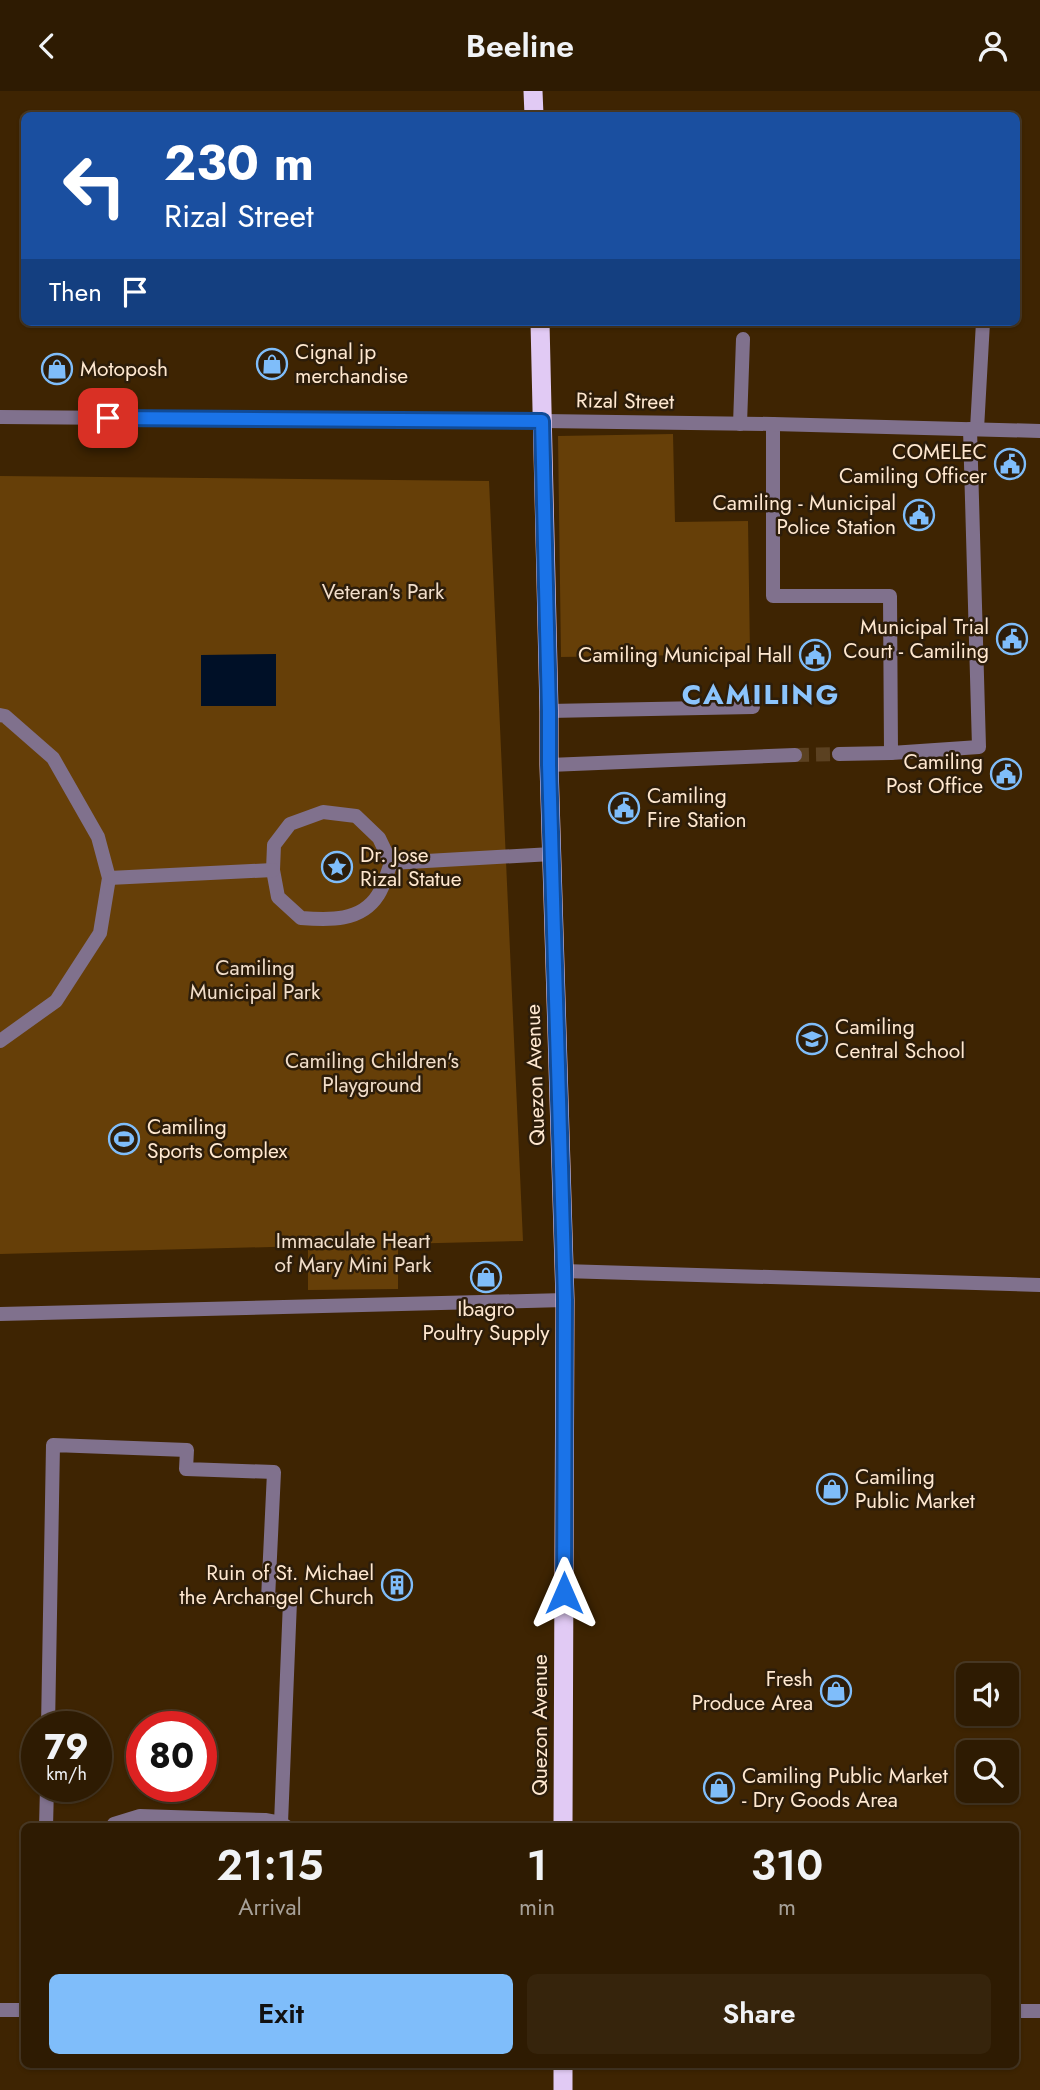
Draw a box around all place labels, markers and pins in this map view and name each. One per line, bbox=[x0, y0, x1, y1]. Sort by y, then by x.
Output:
place label: Cignal jp merchandise bbox=[295, 337, 408, 391]
shop icon: Cignal jp merchandise bbox=[255, 347, 289, 381]
shop icon: Motoposh bbox=[40, 352, 74, 386]
place label: Motoposh bbox=[80, 354, 168, 384]
pin bbox=[78, 388, 138, 448]
place label: COMELEC Camiling Officer bbox=[839, 437, 988, 491]
public building icon: COMELEC Camiling Officer bbox=[993, 447, 1027, 481]
place label: Camiling - Municipal Police Station bbox=[712, 488, 896, 542]
public building icon: Camiling - Municipal Police Station bbox=[902, 498, 936, 532]
place label: Municipal Trial Court - Camiling bbox=[843, 612, 989, 666]
public building icon: Municipal Trial Court - Camiling bbox=[995, 622, 1029, 656]
public building icon: Camiling Municipal Hall bbox=[798, 638, 832, 672]
place label: Camiling Municipal Hall bbox=[578, 640, 792, 670]
place label: Camiling Post Office bbox=[886, 747, 983, 801]
public building icon: Camiling Post Office bbox=[989, 757, 1023, 791]
place label: Camiling Fire Station bbox=[647, 781, 747, 835]
public building icon: Camiling Fire Station bbox=[607, 791, 641, 825]
place label: Dr. Jose Rizal Statue bbox=[360, 840, 462, 894]
place icon: Dr. Jose Rizal Statue bbox=[320, 850, 354, 884]
place label: Camiling Central School bbox=[835, 1012, 965, 1066]
school or university icon: Camiling Central School bbox=[795, 1022, 829, 1056]
place label: Camiling Sports Complex bbox=[147, 1112, 287, 1166]
sports icon: Camiling Sports Complex bbox=[107, 1122, 141, 1156]
shop icon: Ibagro Poultry Supply bbox=[469, 1260, 503, 1294]
place label: Ibagro Poultry Supply bbox=[422, 1294, 550, 1348]
place label: Camiling Public Market bbox=[855, 1462, 975, 1516]
shop icon: Camiling Public Market bbox=[815, 1472, 849, 1506]
place label: Ruin of St. Michael the Archangel Church bbox=[180, 1558, 374, 1612]
building icon: Ruin of St. Michael the Archangel Church bbox=[380, 1568, 414, 1602]
place label: Fresh Produce Area bbox=[692, 1664, 813, 1718]
shop icon: Fresh Produce Area bbox=[819, 1674, 853, 1708]
place label: Camiling Public Market - Dry Goods Area bbox=[742, 1761, 948, 1815]
shop icon: Camiling Public Market - Dry Goods Area bbox=[702, 1771, 736, 1805]

